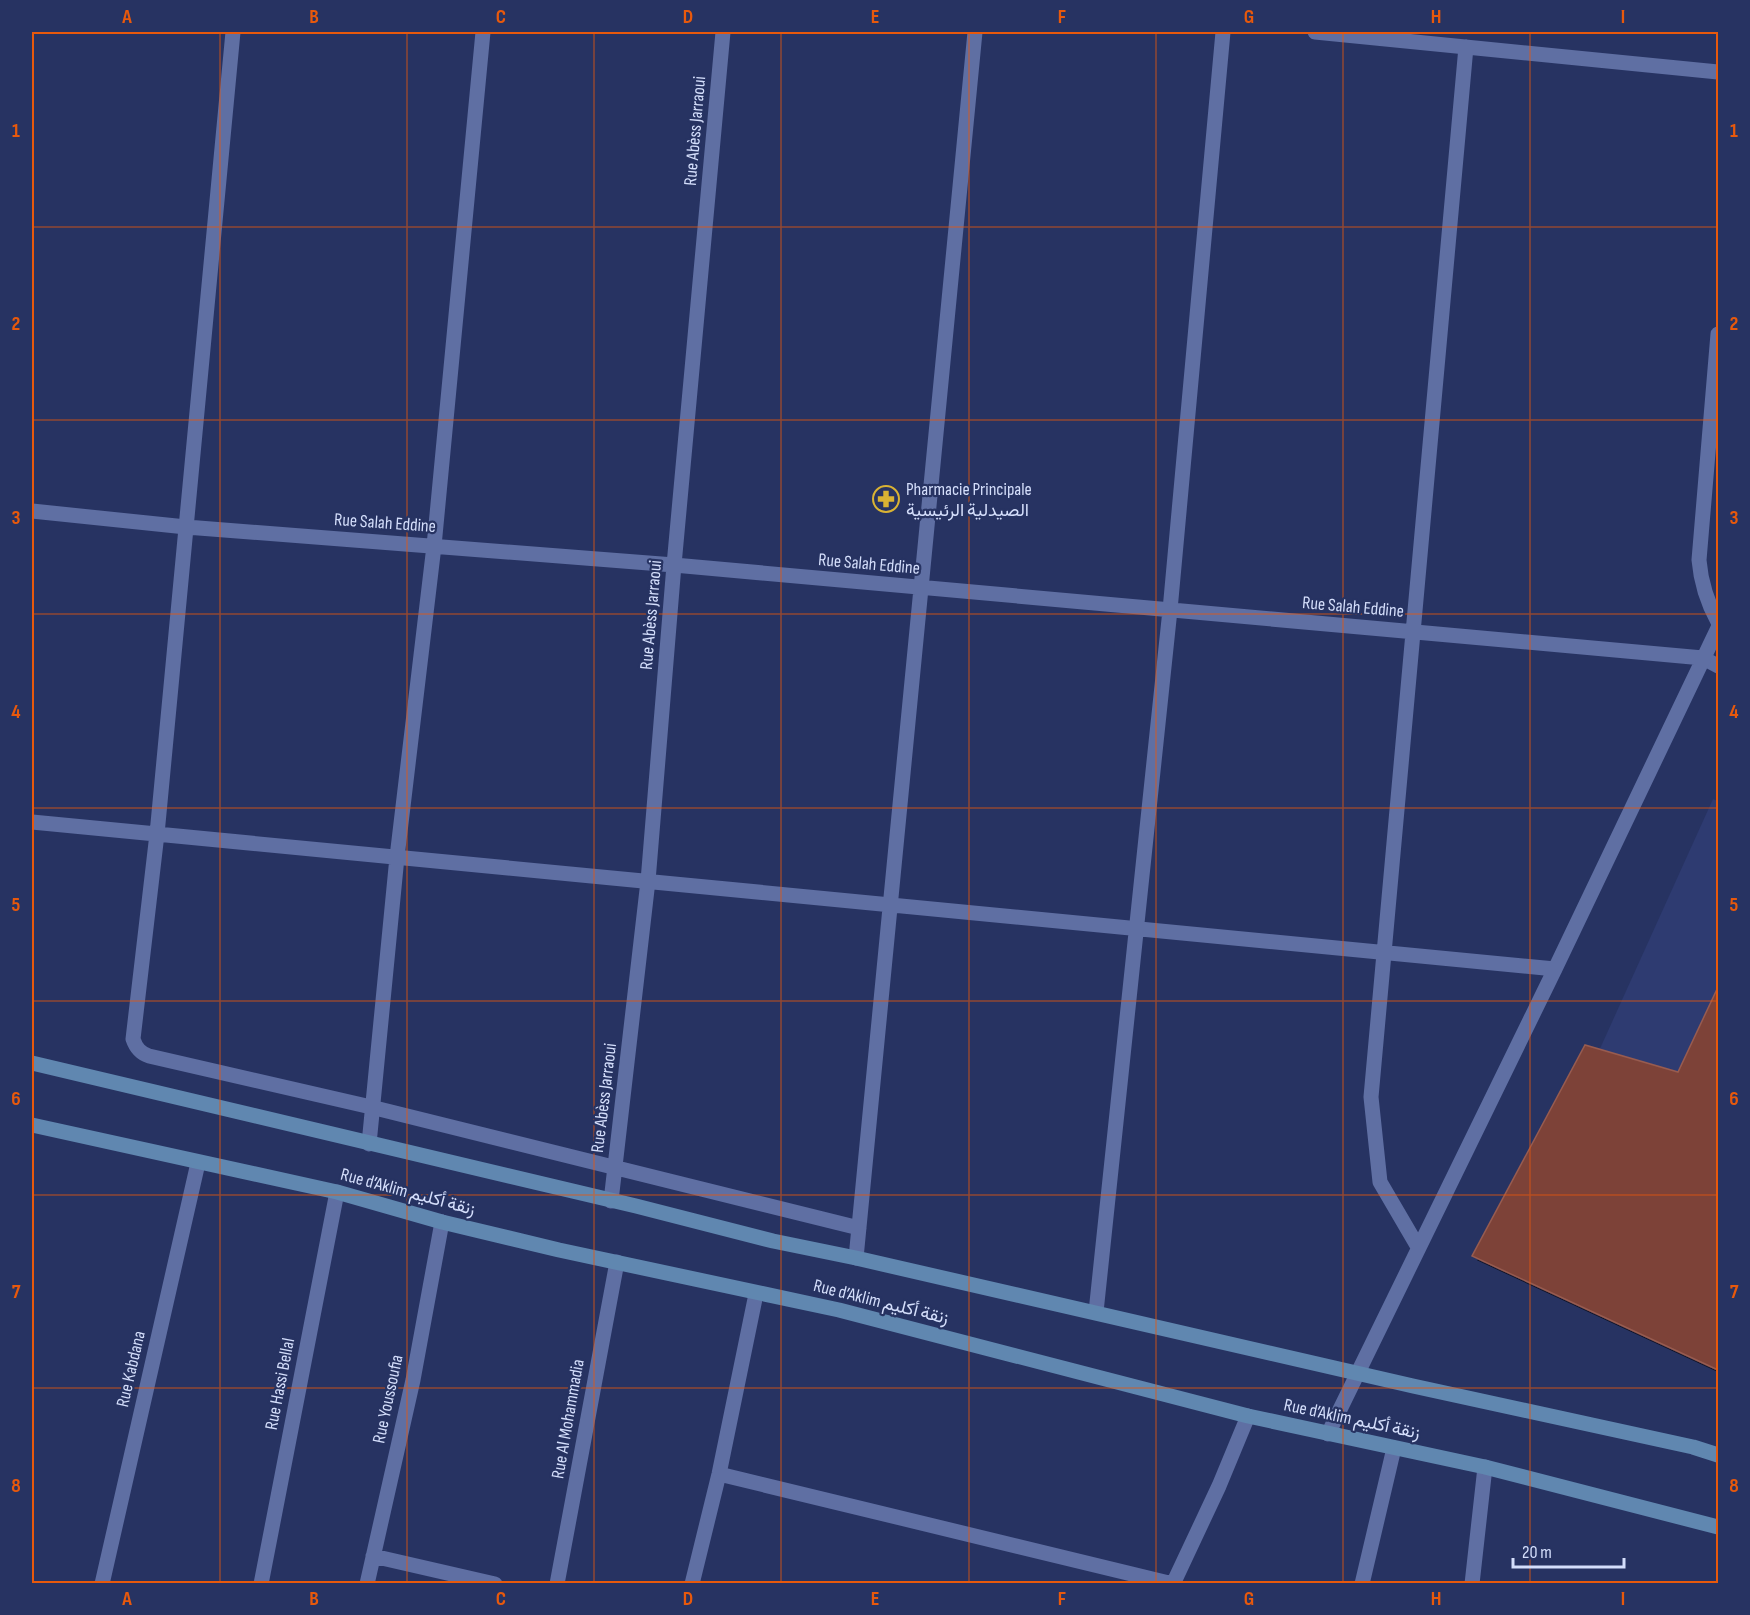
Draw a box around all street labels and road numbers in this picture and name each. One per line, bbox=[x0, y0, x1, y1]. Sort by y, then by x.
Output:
street label: Rue Abèss Jarraoui bbox=[680, 75, 710, 187]
street label: Rue Salah Eddine bbox=[333, 509, 437, 537]
street label: Rue Salah Eddine bbox=[817, 549, 921, 579]
street label: Rue Abèss Jarraoui bbox=[636, 559, 666, 671]
street label: Rue Salah Eddine bbox=[1301, 592, 1405, 622]
street label: Rue Abèss Jarraoui bbox=[587, 1042, 621, 1154]
street label: Rue d’Aklim زنقة أكليم bbox=[338, 1164, 478, 1221]
street label: Rue d’Aklim زنقة أكليم bbox=[811, 1275, 951, 1330]
street label: Rue Kabdana bbox=[112, 1329, 150, 1409]
street label: Rue Hassi Bellal bbox=[261, 1336, 299, 1432]
street label: Rue Youssoufia bbox=[368, 1353, 408, 1445]
street label: Rue Al Mohammadia bbox=[547, 1358, 589, 1480]
street label: Rue d’Aklim زنقة أكليم bbox=[1282, 1394, 1422, 1445]

